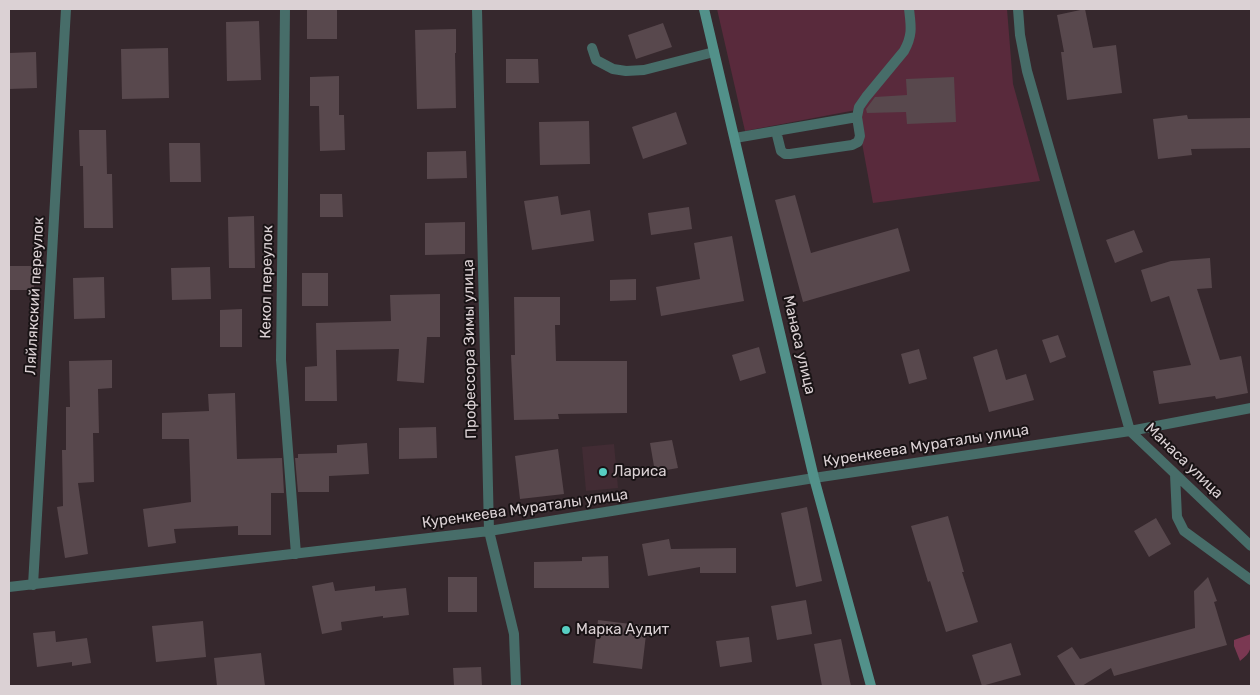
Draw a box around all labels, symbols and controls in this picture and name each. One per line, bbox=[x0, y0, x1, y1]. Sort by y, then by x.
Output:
street label: Ляйлякский переулок bbox=[22, 217, 48, 375]
street label: Кекол переулок bbox=[257, 225, 277, 339]
street label: Профессора Зимы улица bbox=[459, 259, 481, 439]
street label: Манаса улица bbox=[779, 294, 819, 396]
street label: Манаса улица bbox=[1141, 419, 1227, 503]
street label: Куренкеева Мураталы улица bbox=[822, 421, 1030, 471]
place label: Лариса bbox=[613, 463, 666, 481]
marker: Лариса bbox=[597, 466, 609, 478]
street label: Куренкеева Мураталы улица bbox=[421, 486, 629, 532]
place label: Марка Аудит bbox=[576, 621, 669, 639]
marker: Марка Аудит bbox=[560, 624, 572, 636]

